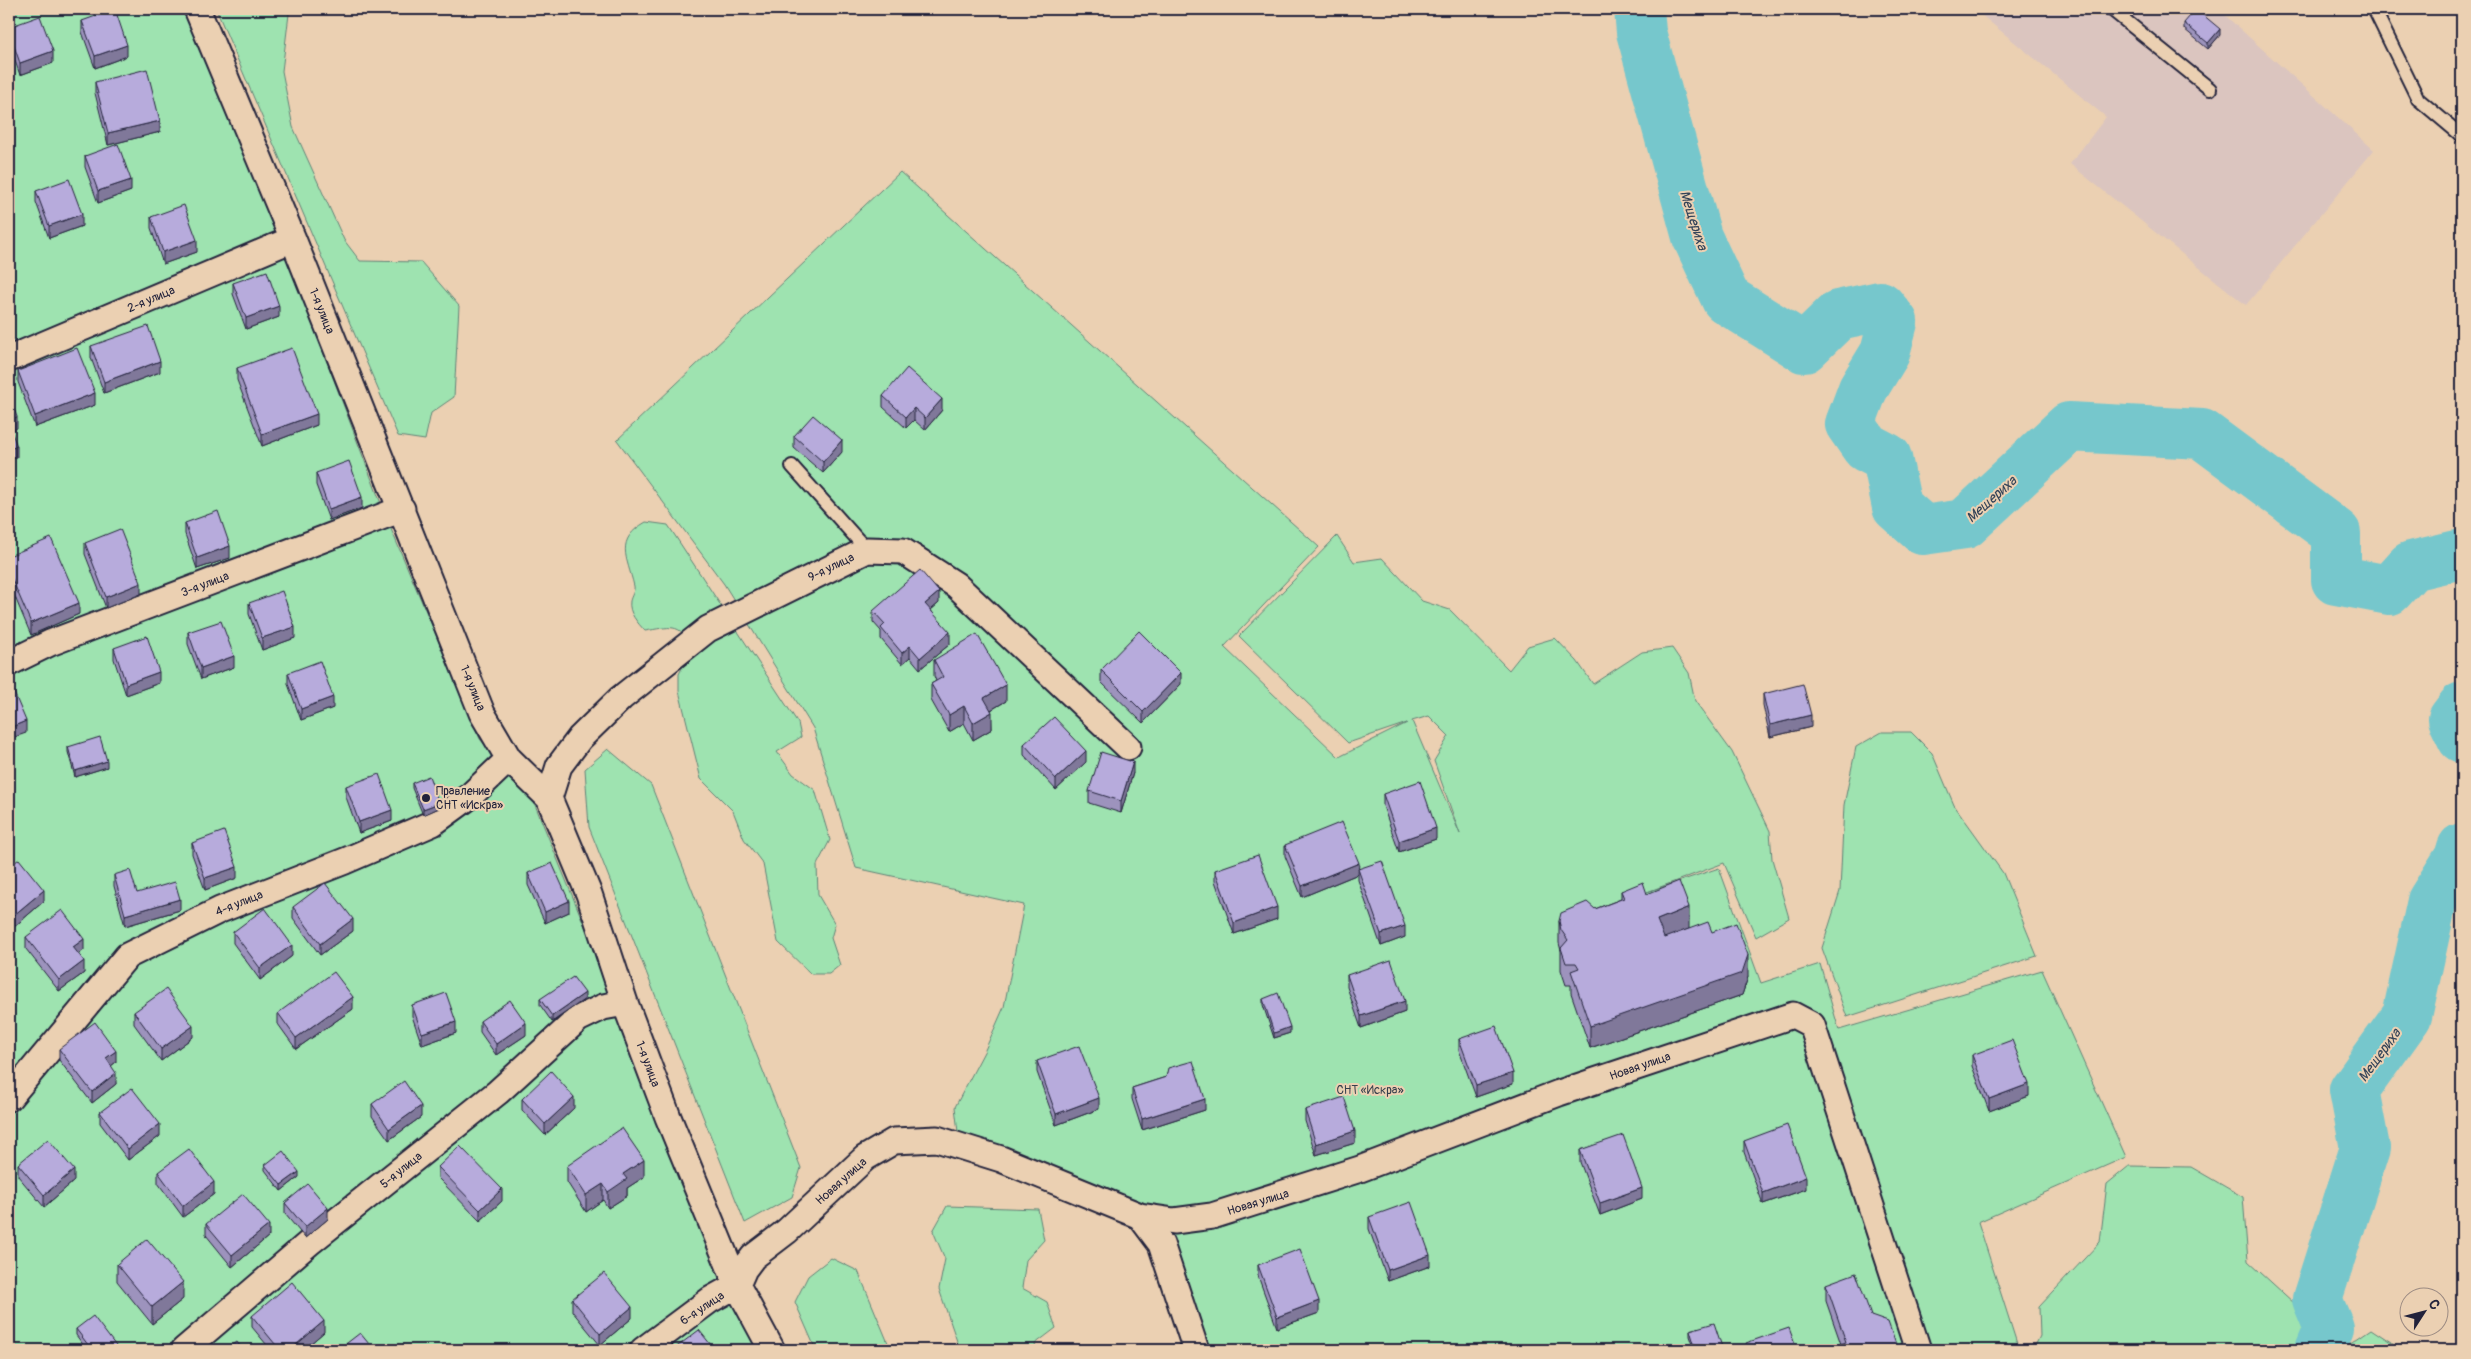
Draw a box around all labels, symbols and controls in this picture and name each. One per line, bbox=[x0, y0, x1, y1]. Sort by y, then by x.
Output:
water label: Мещериха bbox=[1676, 188, 1712, 253]
street label: 2-я улица bbox=[125, 283, 177, 316]
street label: 1-я улица bbox=[306, 286, 338, 337]
water label: Мещериха bbox=[1963, 471, 2021, 526]
street label: 9-я улица bbox=[806, 550, 857, 585]
street label: 3-я улица bbox=[179, 568, 232, 600]
street label: 1-я улица bbox=[457, 663, 489, 714]
place label: Правление СНТ «Искра» bbox=[436, 784, 503, 813]
marker: Правление СНТ «Искра» bbox=[420, 792, 432, 804]
street label: 4-я улица bbox=[213, 887, 266, 920]
water label: Мещериха bbox=[2354, 1024, 2405, 1085]
street label: 1-я улица bbox=[632, 1039, 663, 1090]
street label: Новая улица bbox=[1608, 1049, 1673, 1084]
park label: СНТ «Искра» bbox=[1336, 1083, 1404, 1098]
street label: 5-я улица bbox=[377, 1149, 426, 1192]
street label: Новая улица bbox=[813, 1154, 870, 1208]
street label: Новая улица bbox=[1226, 1186, 1291, 1219]
north arrow bbox=[2398, 1286, 2448, 1336]
street label: 6-я улица bbox=[677, 1288, 728, 1329]
text: С bbox=[2425, 1296, 2444, 1313]

